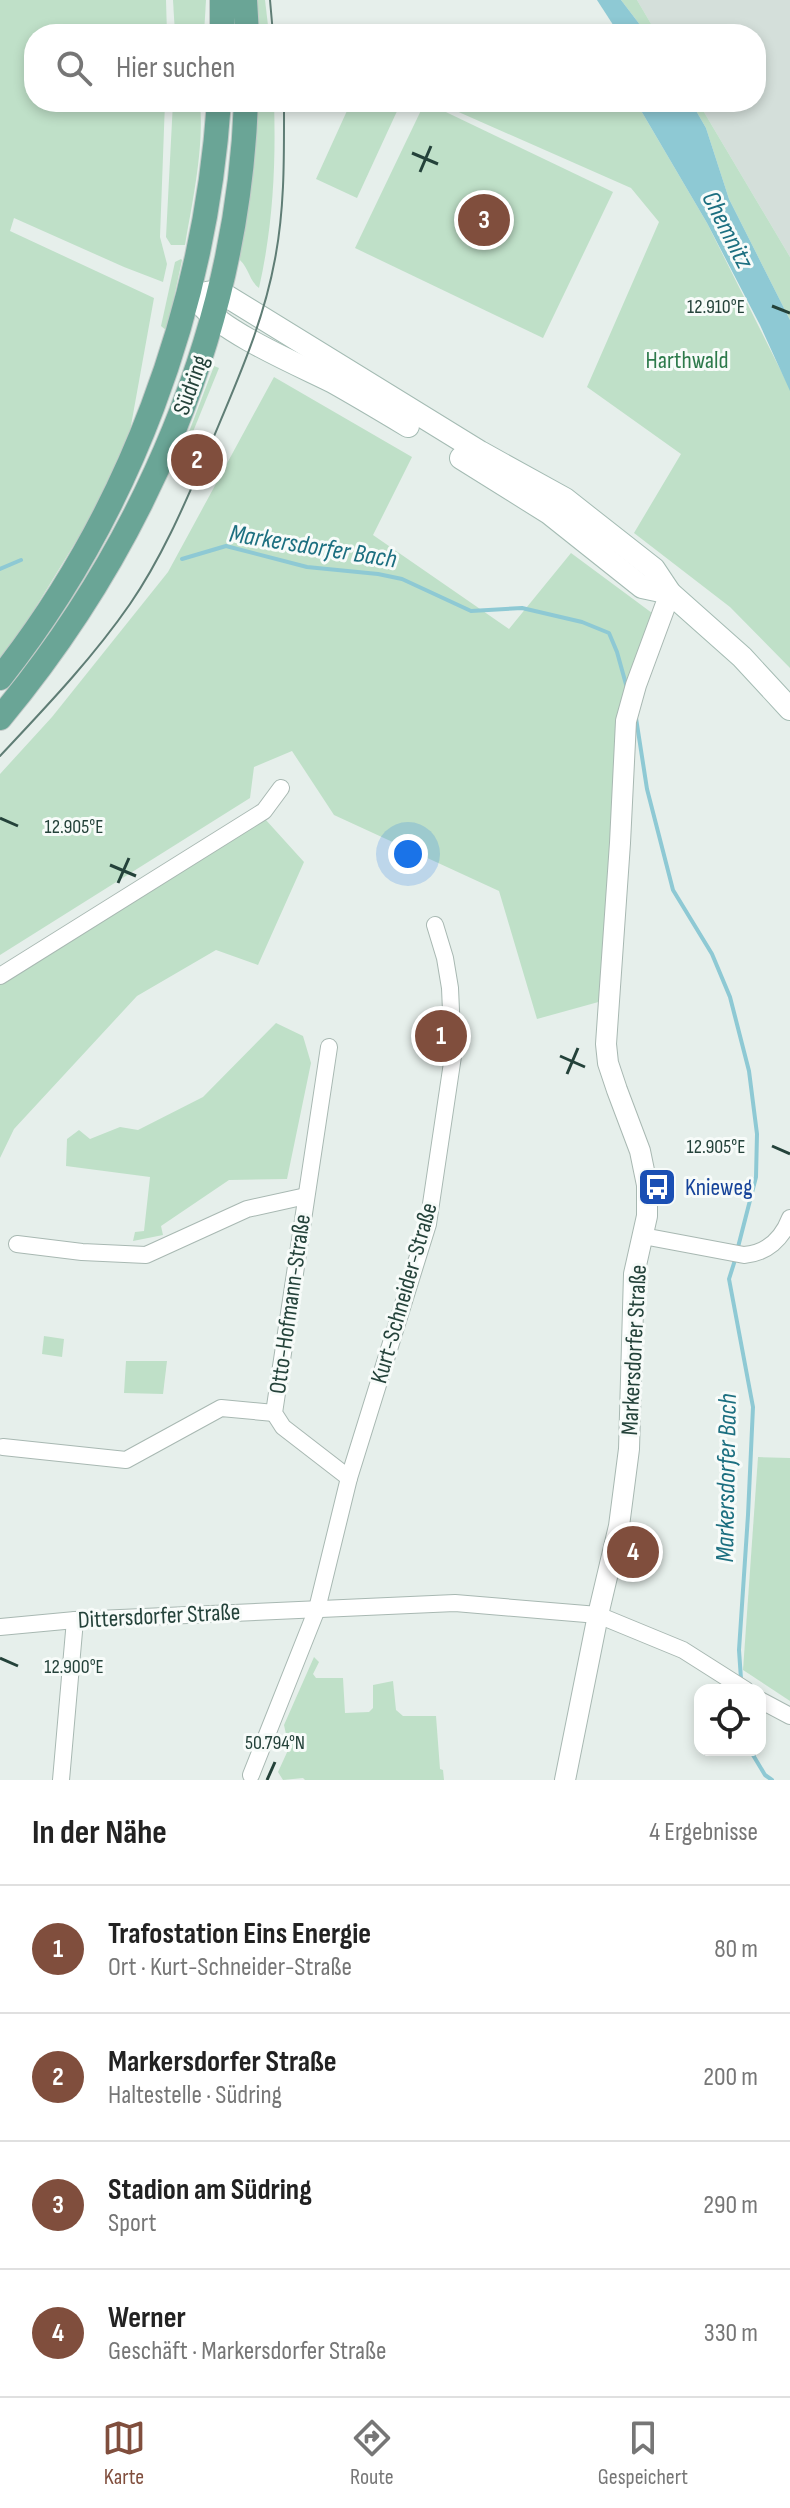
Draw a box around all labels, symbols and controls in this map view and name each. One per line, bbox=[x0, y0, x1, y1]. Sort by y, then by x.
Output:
search box bbox=[24, 24, 766, 112]
icon: search bbox=[52, 46, 96, 90]
text: Hier suchen bbox=[116, 50, 235, 86]
water label: Chemnitz bbox=[694, 186, 760, 275]
pin: 3 bbox=[458, 190, 510, 250]
text: 12.910°E bbox=[687, 295, 745, 319]
park label: Harthwald bbox=[645, 346, 729, 375]
street label: Südring bbox=[167, 351, 215, 419]
pin: 2 bbox=[171, 430, 223, 490]
water label: Markersdorfer Bach bbox=[227, 518, 399, 576]
text: 12.905°E bbox=[45, 815, 103, 839]
your location bbox=[388, 834, 428, 874]
pin: 1 bbox=[415, 1006, 467, 1066]
text: 12.905°E bbox=[687, 1135, 745, 1159]
bus stop icon: Knieweg bbox=[636, 1166, 678, 1208]
place label: Knieweg bbox=[685, 1173, 753, 1202]
street label: Kurt-Schneider-Straße bbox=[364, 1199, 444, 1387]
street label: Otto-Hofmann-Straße bbox=[263, 1212, 317, 1396]
street label: Markersdorfer Straße bbox=[615, 1264, 653, 1436]
water label: Markersdorfer Bach bbox=[710, 1393, 744, 1563]
pin: 4 bbox=[607, 1522, 659, 1582]
street label: Dittersdorfer Straße bbox=[77, 1597, 241, 1635]
text: 12.900°E bbox=[44, 1655, 104, 1679]
map controls bbox=[694, 1684, 766, 1756]
button: locate bbox=[694, 1684, 766, 1756]
text: 50.794°N bbox=[245, 1731, 305, 1755]
text: In der Nähe bbox=[32, 1812, 167, 1853]
text: 4 Ergebnisse bbox=[649, 1817, 758, 1848]
text: Trafostation Eins Energie bbox=[108, 1916, 371, 1952]
text: 1 bbox=[53, 1934, 63, 1965]
text: 80 m bbox=[714, 1934, 758, 1965]
text: Ort · Kurt-Schneider-Straße bbox=[108, 1952, 352, 1983]
text: Markersdorfer Straße bbox=[108, 2044, 337, 2080]
text: 2 bbox=[52, 2062, 64, 2093]
text: 200 m bbox=[703, 2062, 758, 2093]
text: Haltestelle · Südring bbox=[108, 2080, 282, 2111]
text: Stadion am Südring bbox=[108, 2172, 312, 2208]
text: 3 bbox=[52, 2190, 64, 2221]
text: 290 m bbox=[703, 2190, 758, 2221]
text: Sport bbox=[108, 2208, 156, 2239]
text: Werner bbox=[108, 2300, 186, 2336]
text: 4 bbox=[52, 2318, 64, 2349]
text: 330 m bbox=[704, 2318, 758, 2349]
text: Geschäft · Markersdorfer Straße bbox=[108, 2336, 386, 2367]
tab: Karte bbox=[102, 2416, 146, 2491]
tab: Route bbox=[350, 2416, 394, 2491]
tab: Gespeichert bbox=[598, 2416, 688, 2491]

